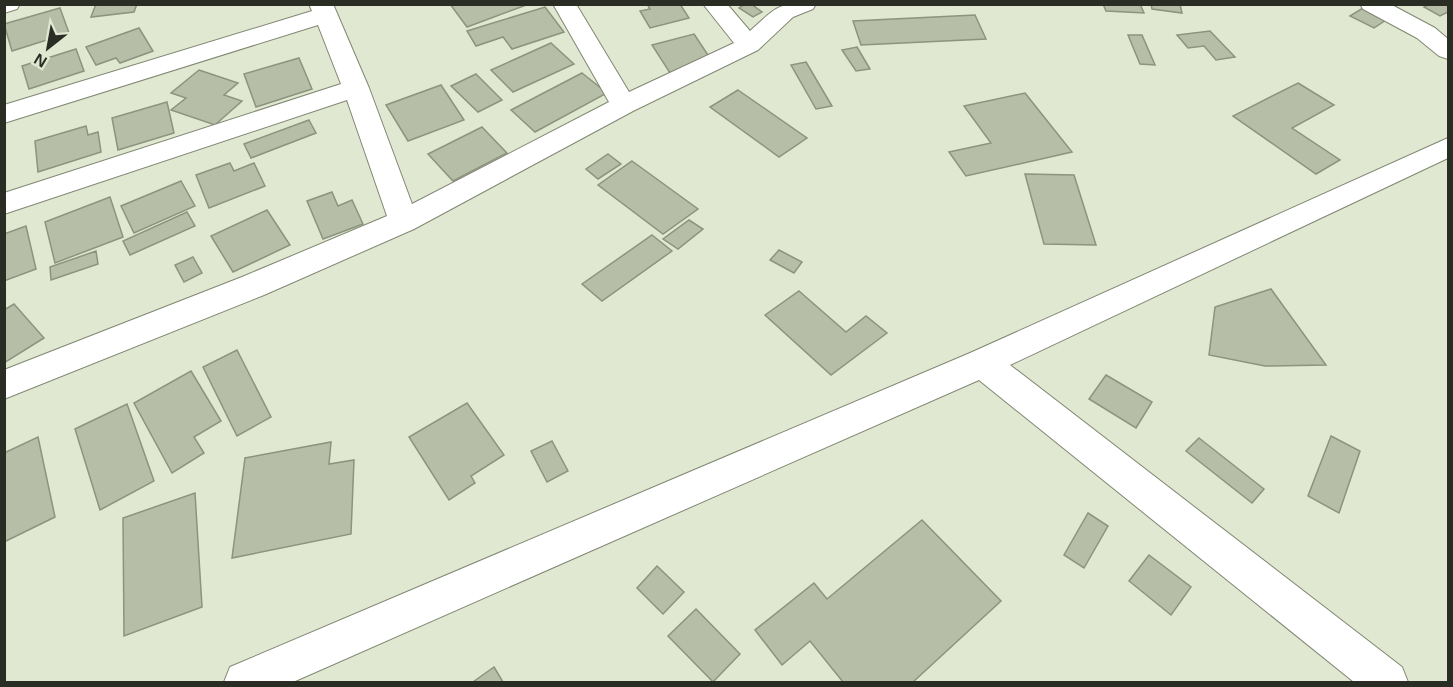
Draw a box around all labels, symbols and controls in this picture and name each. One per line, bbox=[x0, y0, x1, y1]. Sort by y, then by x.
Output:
north arrow bbox=[18, 18, 78, 78]
text: N bbox=[31, 50, 50, 71]

